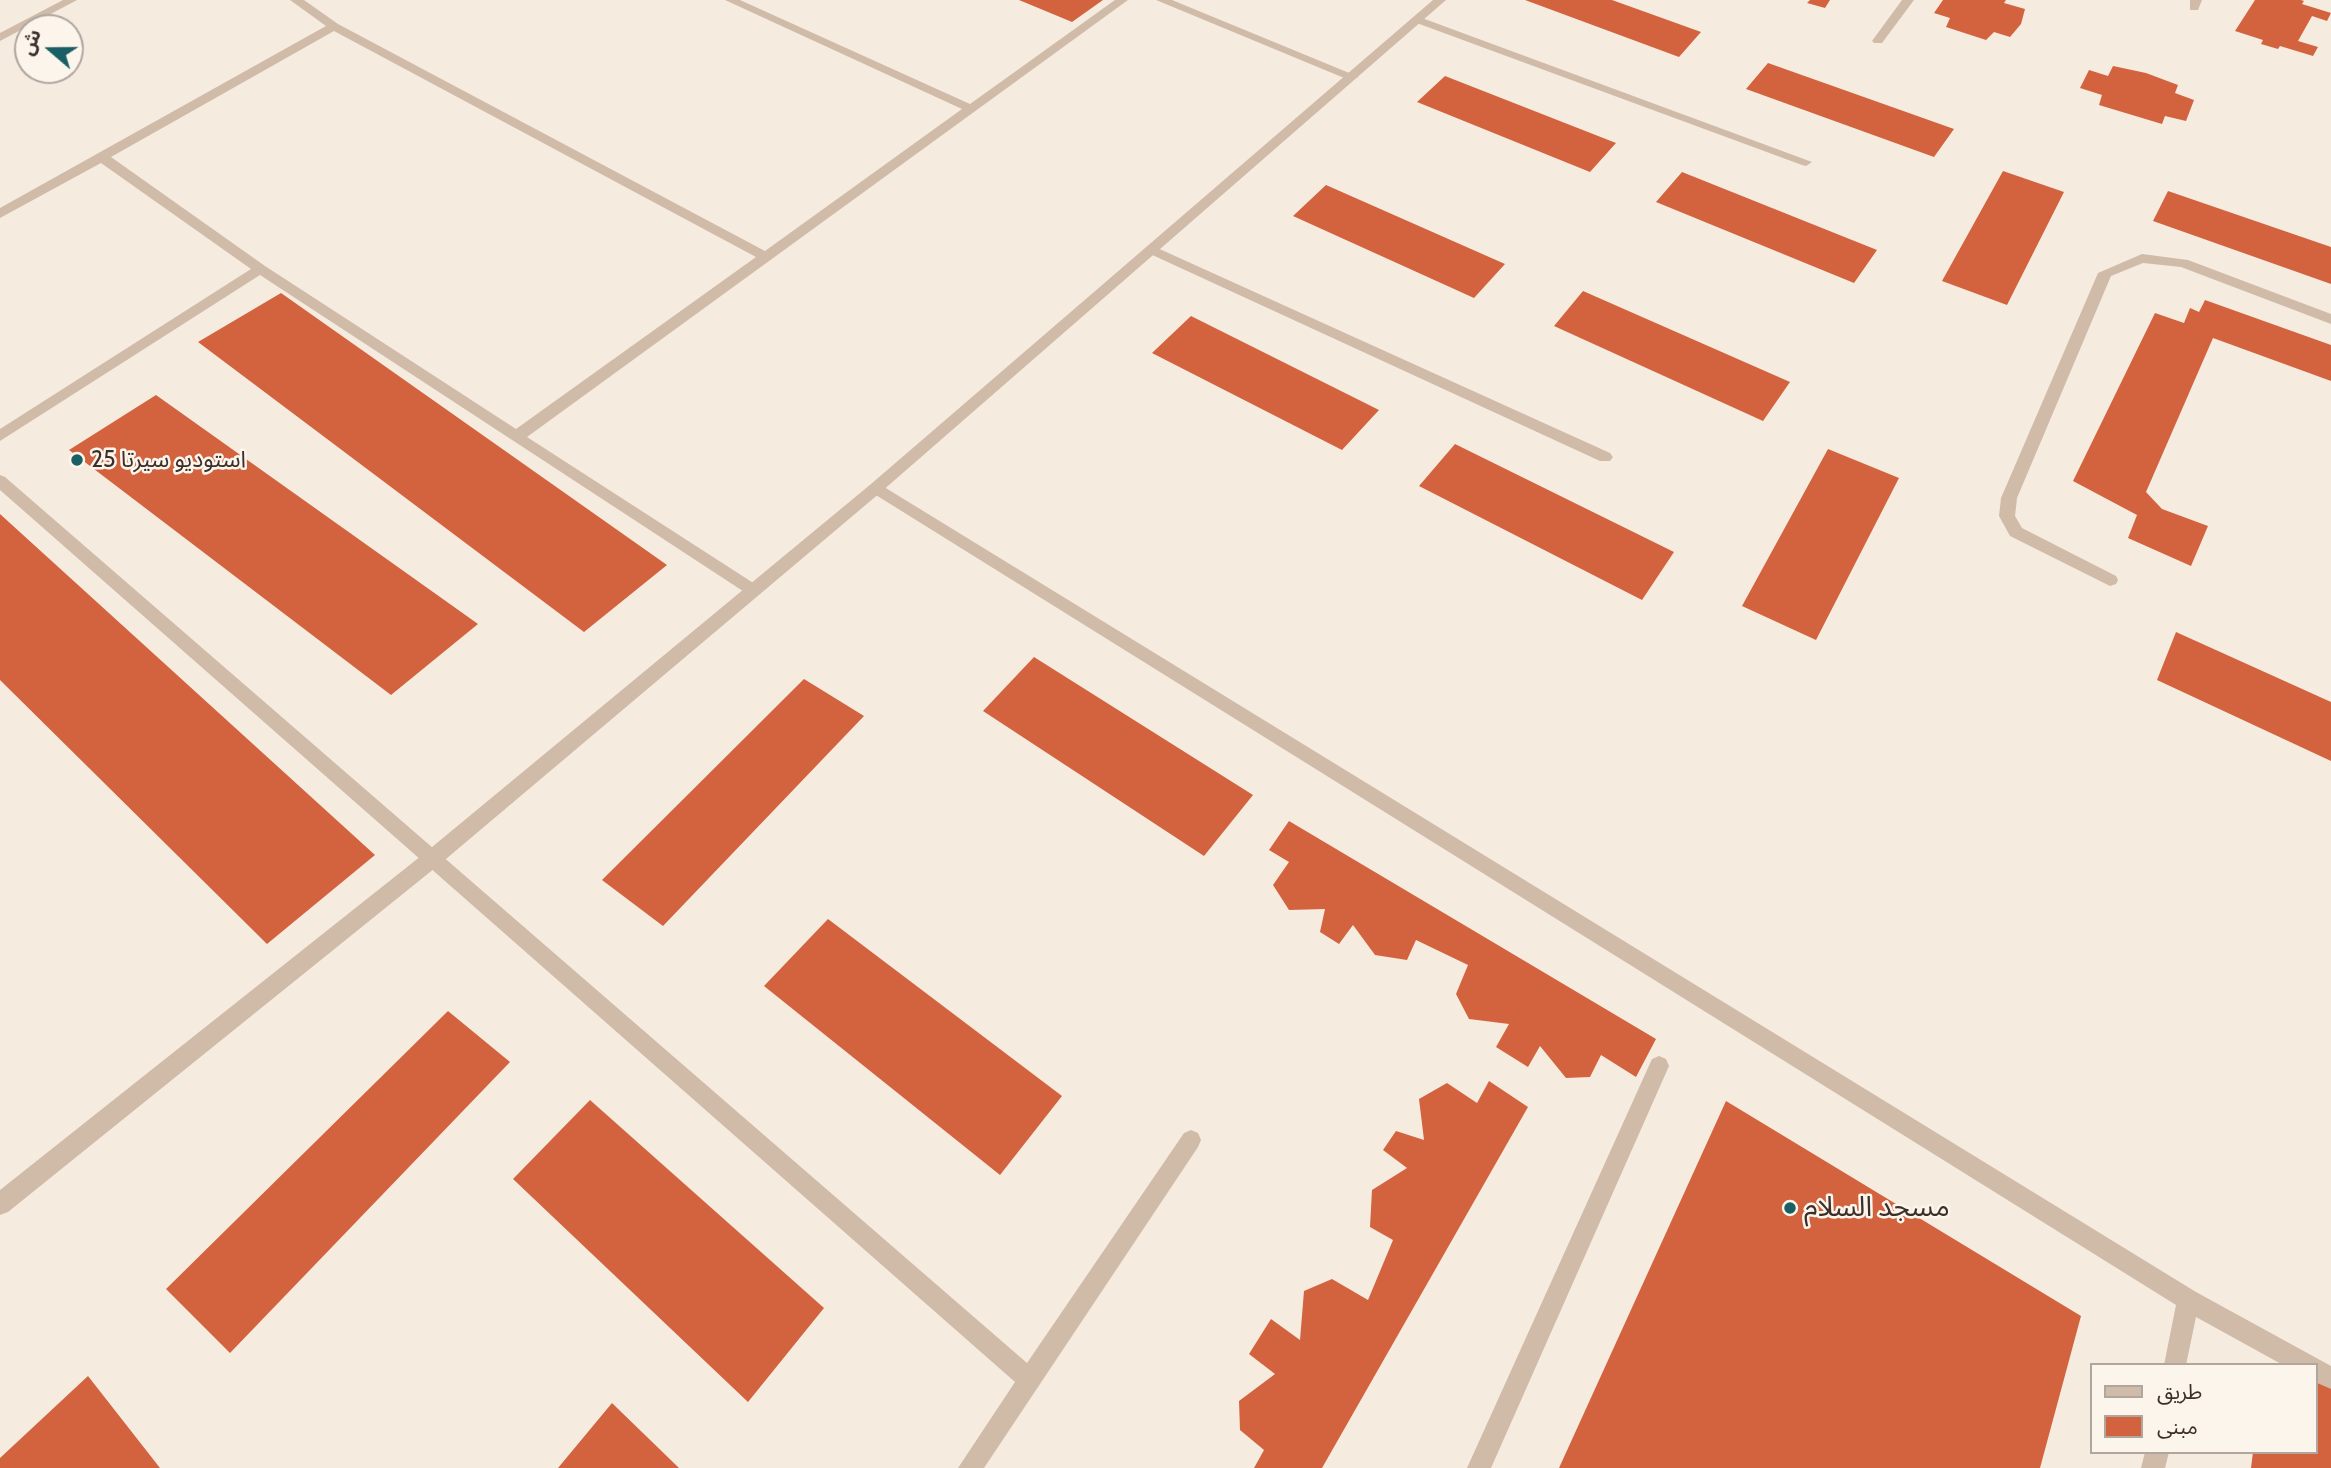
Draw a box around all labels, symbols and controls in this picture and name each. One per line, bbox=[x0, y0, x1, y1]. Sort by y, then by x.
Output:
north arrow bbox=[14, 14, 84, 84]
text: ش bbox=[15, 26, 46, 58]
place label: استوديو سيرتا 25 bbox=[91, 446, 246, 474]
marker: استوديو سيرتا 25 bbox=[69, 452, 85, 468]
place label: مسجد السلام bbox=[1804, 1191, 1950, 1225]
marker: مسجد السلام bbox=[1782, 1200, 1798, 1216]
legend bbox=[2090, 1363, 2317, 1454]
text: طريق bbox=[2157, 1379, 2202, 1404]
text: مبنى bbox=[2157, 1414, 2198, 1439]

